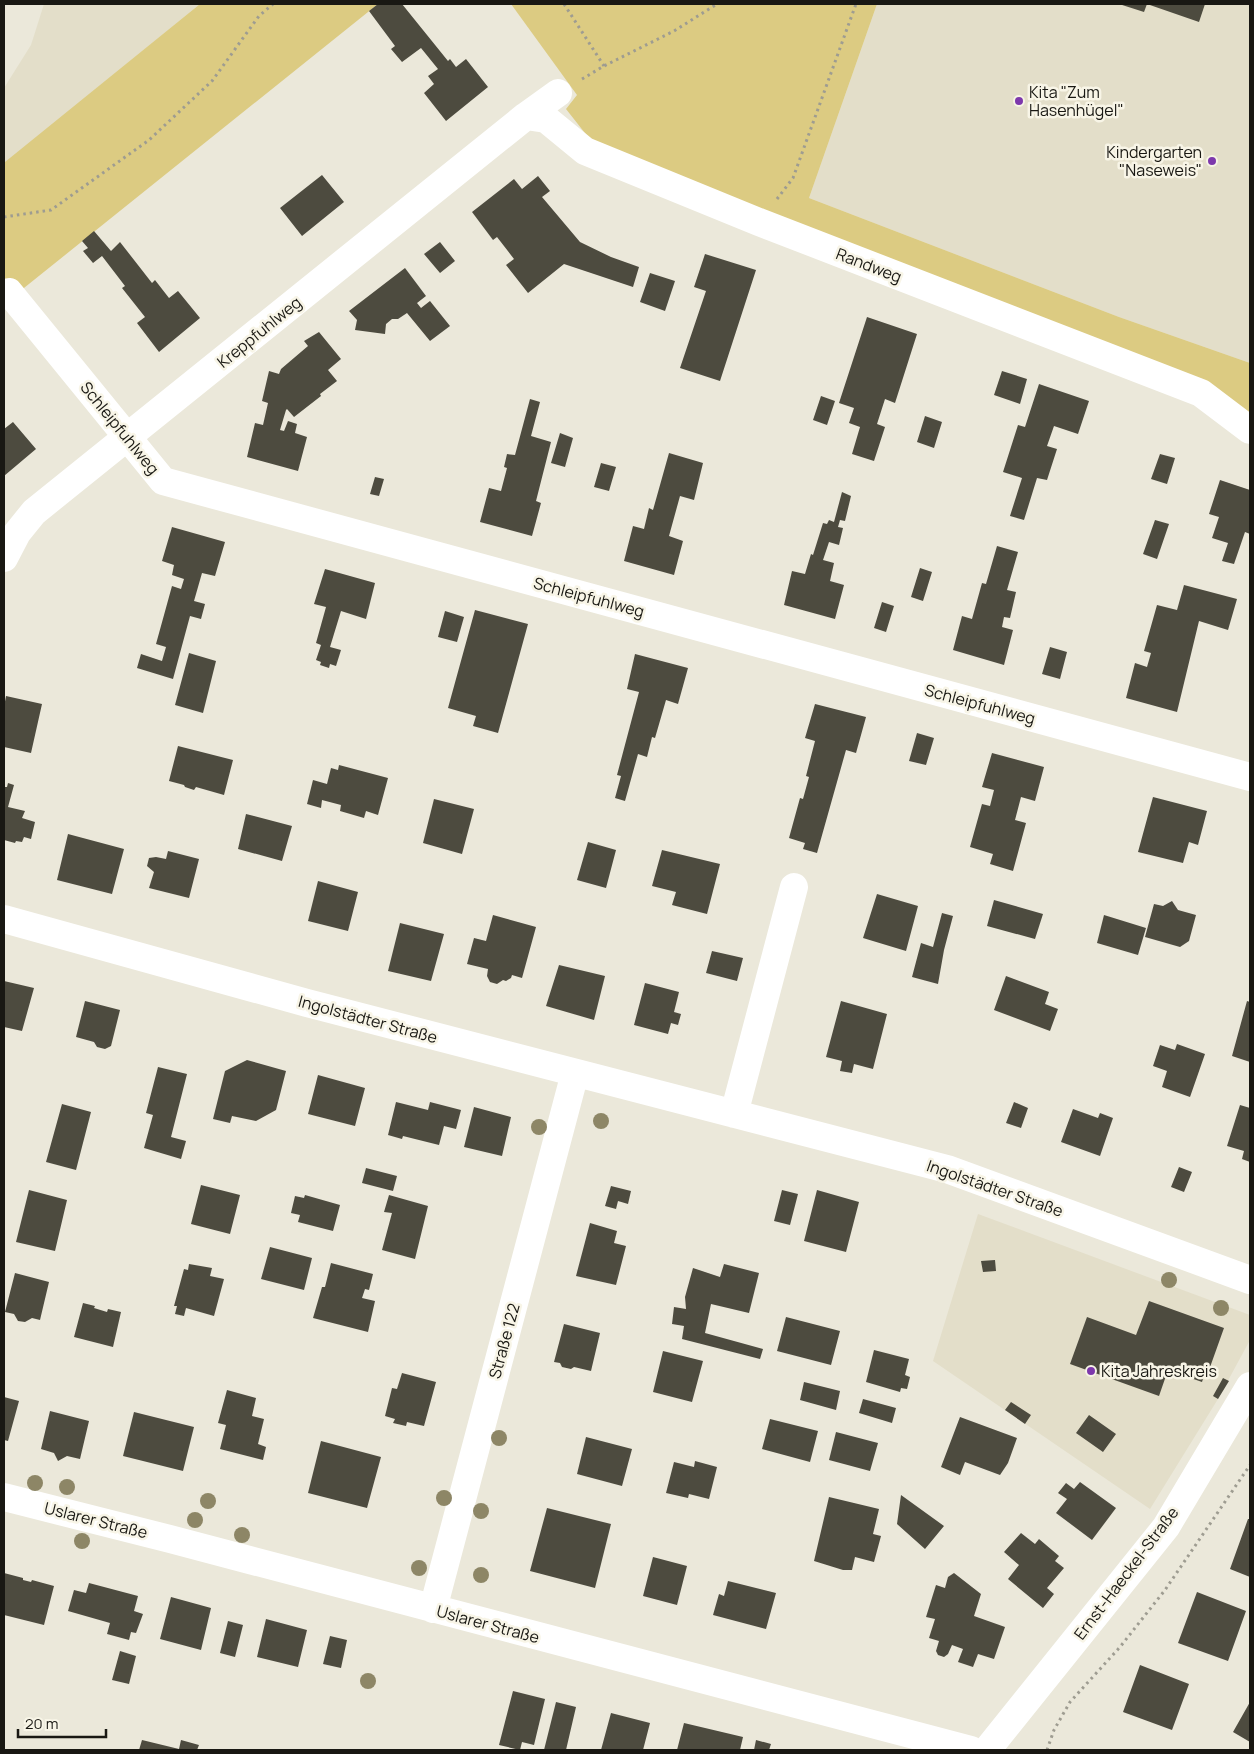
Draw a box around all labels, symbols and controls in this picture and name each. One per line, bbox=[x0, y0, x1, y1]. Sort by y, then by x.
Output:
place label: Kita "Zum Hasenhügel" bbox=[1029, 81, 1124, 121]
marker: Kita "Zum Hasenhügel" bbox=[1013, 95, 1025, 107]
place label: Kindergarten "Naseweis" bbox=[1106, 141, 1202, 181]
marker: Kindergarten "Naseweis" bbox=[1206, 155, 1218, 167]
street label: Randweg bbox=[833, 242, 905, 288]
street label: Kreppfuhlweg bbox=[212, 291, 306, 373]
street label: Schleipfuhlweg bbox=[76, 377, 164, 479]
street label: Schleipfuhlweg bbox=[531, 572, 647, 622]
street label: Schleipfuhlweg bbox=[922, 679, 1038, 729]
street label: Ingolstädter Straße bbox=[296, 990, 440, 1048]
street label: Ingolstädter Straße bbox=[924, 1154, 1066, 1222]
street label: Straße 122 bbox=[483, 1301, 525, 1381]
place label: Kita Jahreskreis bbox=[1101, 1360, 1217, 1382]
marker: Kita Jahreskreis bbox=[1085, 1365, 1097, 1377]
street label: Uslarer Straße bbox=[42, 1497, 150, 1543]
street label: Ernst-Haeckel-Straße bbox=[1069, 1502, 1183, 1644]
street label: Uslarer Straße bbox=[434, 1600, 542, 1648]
scale bar bbox=[18, 1706, 105, 1738]
text: 20 m bbox=[25, 1713, 58, 1734]

